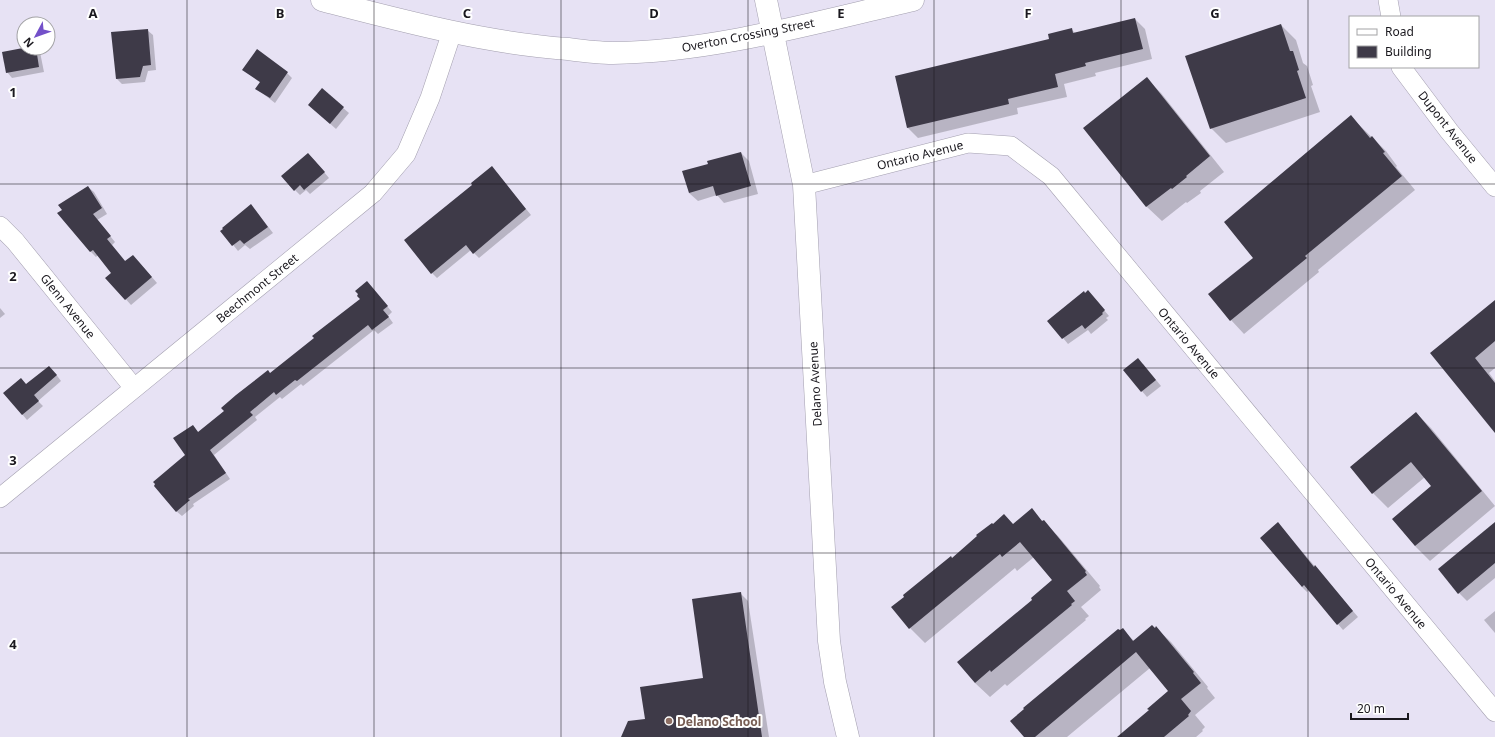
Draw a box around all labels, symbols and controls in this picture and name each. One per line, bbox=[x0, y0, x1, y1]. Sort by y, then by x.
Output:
text: A bbox=[89, 4, 98, 22]
text: B bbox=[276, 4, 284, 22]
text: C bbox=[463, 4, 471, 22]
text: D bbox=[649, 4, 659, 22]
text: E bbox=[837, 4, 845, 22]
text: F bbox=[1024, 4, 1032, 22]
text: G bbox=[1210, 4, 1220, 22]
street label: Overton Crossing Street bbox=[680, 14, 816, 56]
north arrow bbox=[16, 16, 56, 56]
legend bbox=[1349, 16, 1479, 68]
text: Road bbox=[1385, 23, 1414, 40]
text: N bbox=[19, 35, 37, 51]
text: Building bbox=[1385, 43, 1432, 60]
text: 1 bbox=[9, 83, 17, 101]
street label: Dupont Avenue bbox=[1414, 87, 1482, 167]
street label: Ontario Avenue bbox=[875, 136, 965, 174]
street label: Beechmont Street bbox=[212, 249, 302, 327]
text: 2 bbox=[9, 267, 17, 285]
street label: Glenn Avenue bbox=[37, 270, 100, 342]
street label: Ontario Avenue bbox=[1154, 304, 1224, 383]
street label: Delano Avenue bbox=[804, 341, 826, 427]
text: 3 bbox=[9, 451, 17, 469]
street label: Ontario Avenue bbox=[1361, 554, 1431, 633]
text: 4 bbox=[9, 635, 17, 653]
scale bar bbox=[1351, 695, 1408, 721]
text: 20 m bbox=[1357, 700, 1385, 717]
place label: Delano School bbox=[677, 713, 761, 730]
marker: Delano School bbox=[664, 716, 674, 726]

